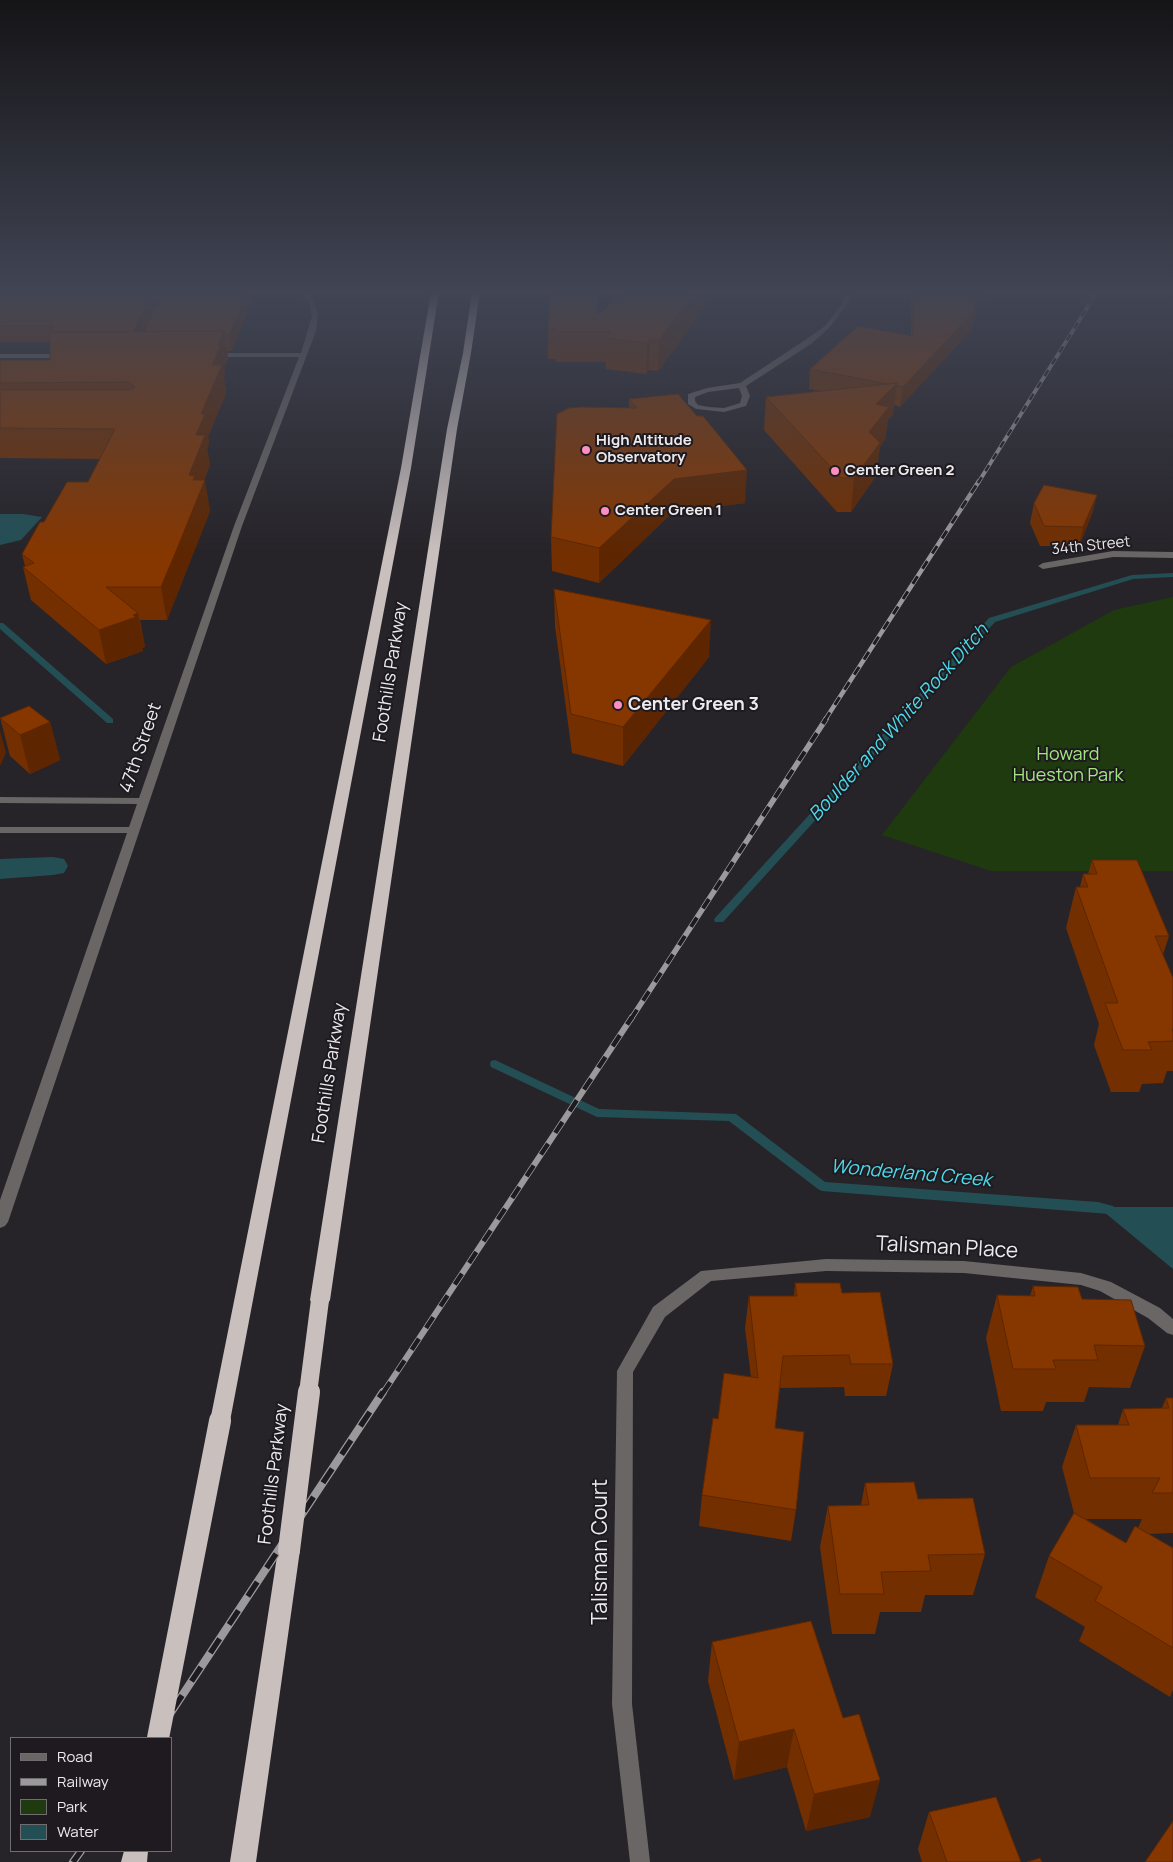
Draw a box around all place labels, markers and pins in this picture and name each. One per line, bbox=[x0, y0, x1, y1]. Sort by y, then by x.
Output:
place label: High Altitude Observatory bbox=[596, 432, 692, 467]
marker: High Altitude Observatory bbox=[580, 444, 592, 456]
place label: Center Green 2 bbox=[845, 462, 954, 480]
marker: Center Green 2 bbox=[829, 465, 841, 477]
place label: Center Green 1 bbox=[615, 502, 722, 520]
marker: Center Green 1 bbox=[599, 505, 611, 517]
place label: Center Green 3 bbox=[628, 694, 759, 716]
marker: Center Green 3 bbox=[612, 699, 624, 711]

